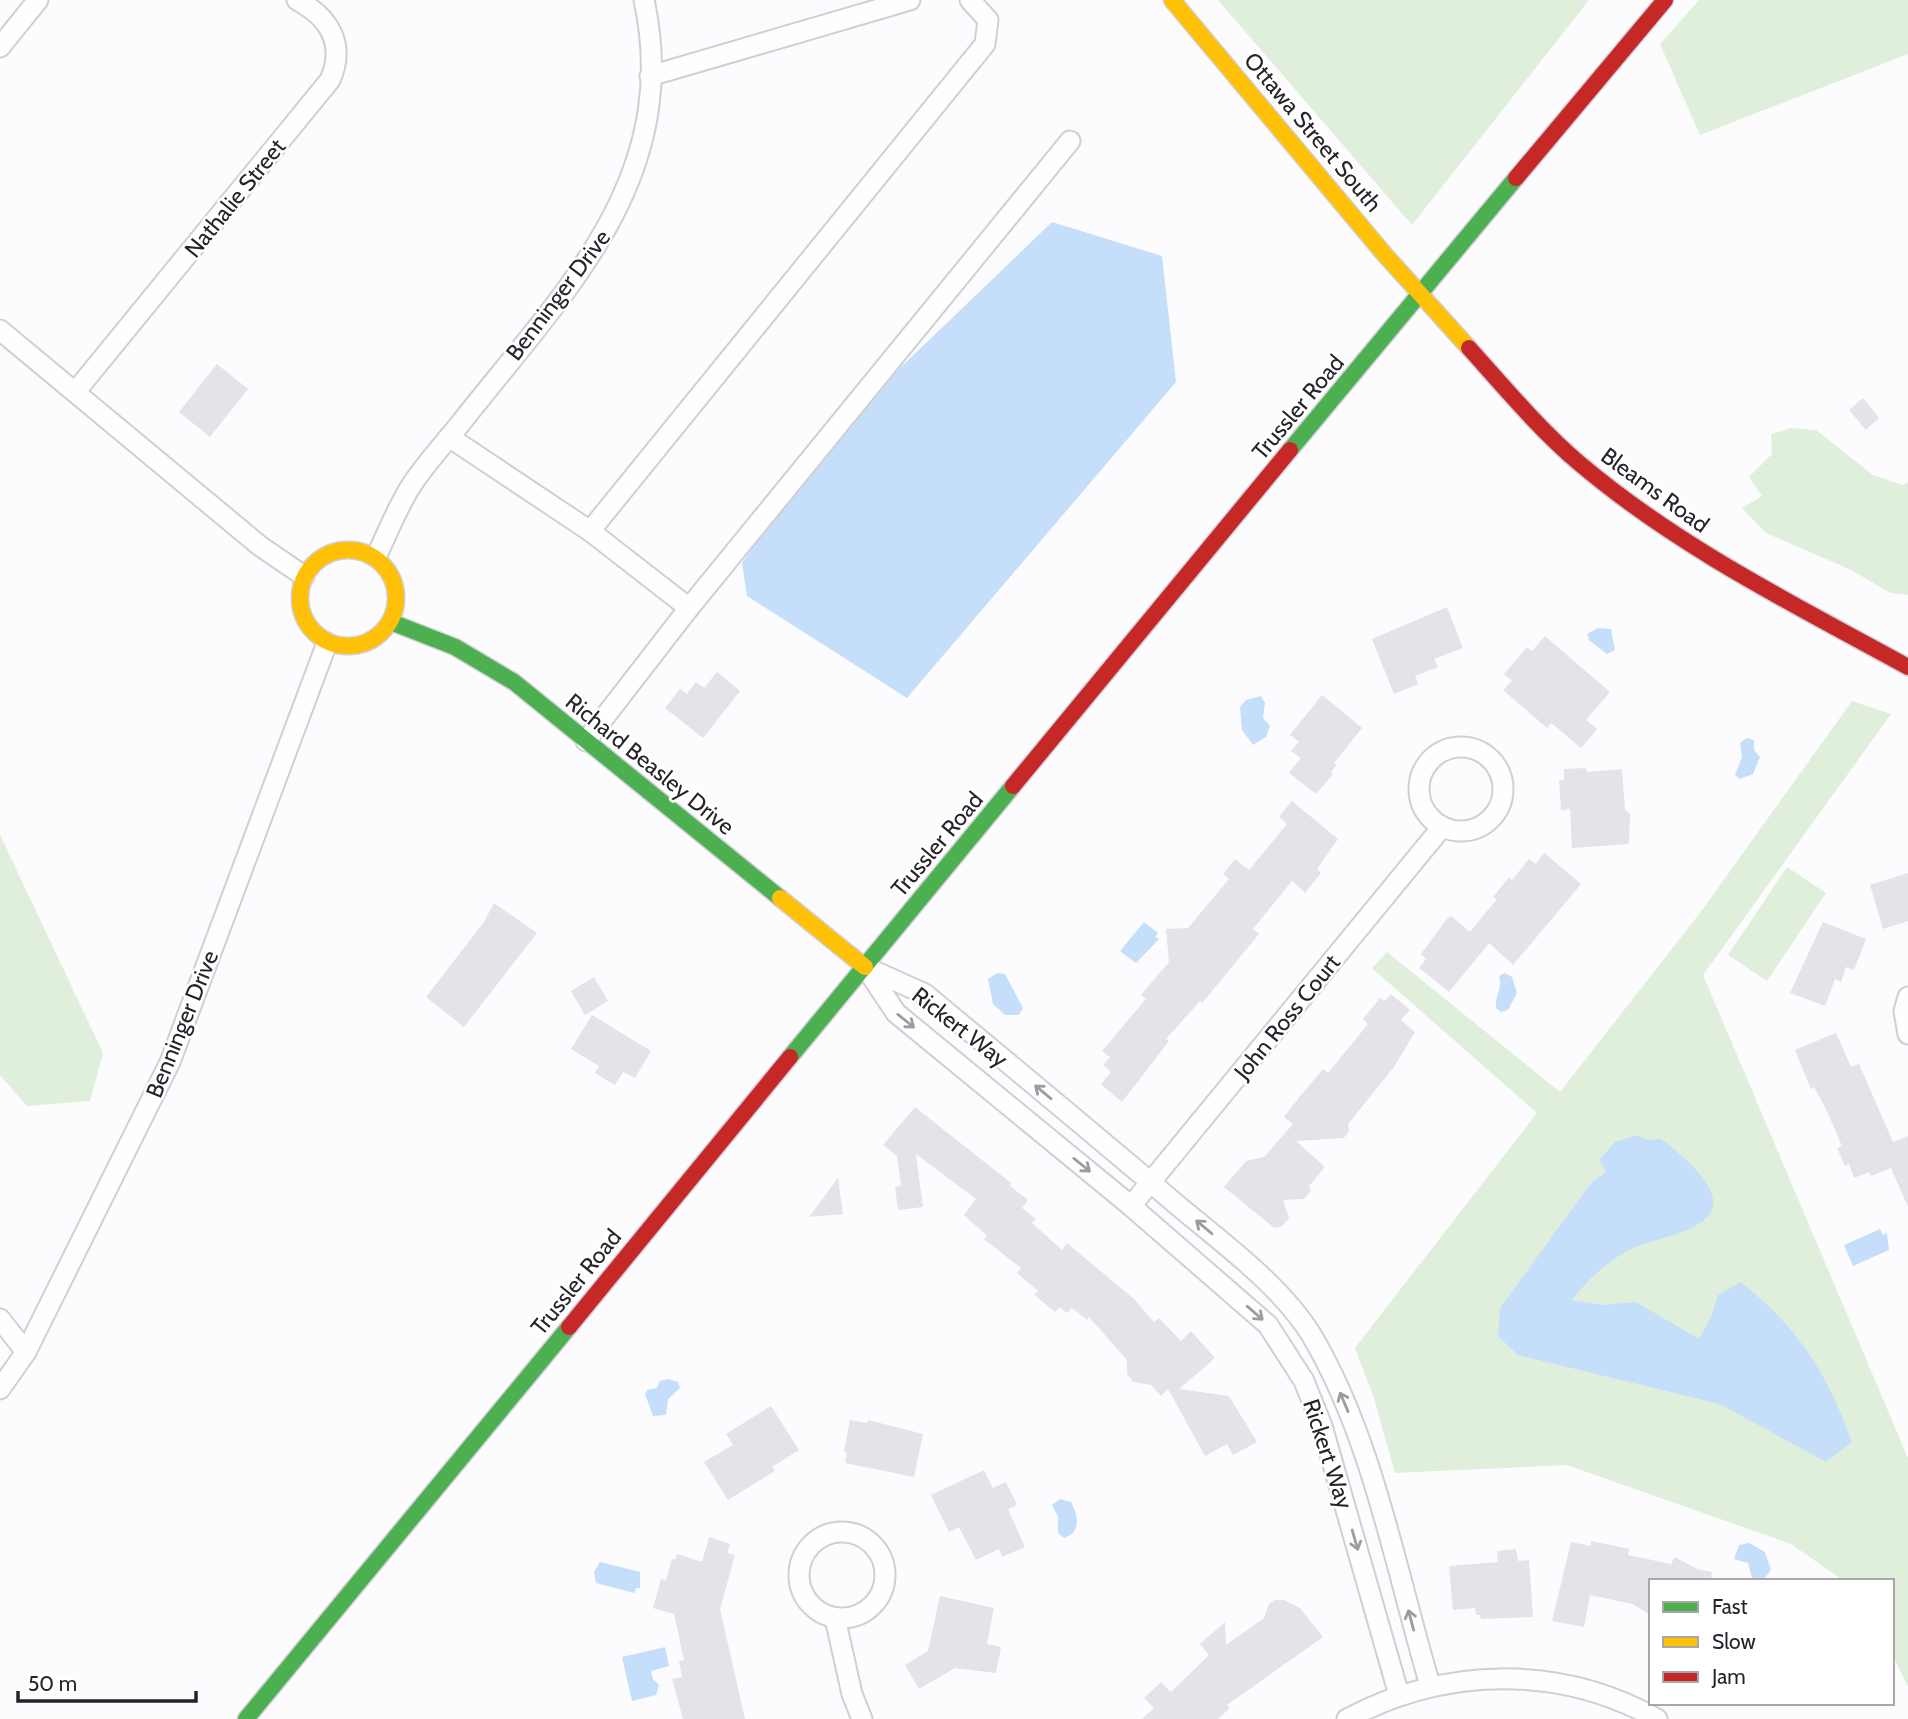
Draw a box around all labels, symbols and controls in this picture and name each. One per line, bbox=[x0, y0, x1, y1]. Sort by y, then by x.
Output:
street label: Ottawa Street South bbox=[1238, 47, 1388, 217]
street label: Nathalie Street bbox=[179, 133, 291, 263]
street label: Benninger Drive bbox=[500, 224, 616, 366]
street label: Trussler Road bbox=[1246, 349, 1350, 465]
street label: Bleams Road bbox=[1596, 442, 1714, 538]
street label: Richard Beasley Drive bbox=[560, 687, 740, 841]
street label: Trussler Road bbox=[885, 786, 989, 902]
street label: Benninger Drive bbox=[140, 946, 224, 1102]
street label: John Ross Court bbox=[1227, 949, 1346, 1086]
street label: Rickert Way bbox=[907, 981, 1014, 1073]
one-way arrow bbox=[896, 1013, 914, 1029]
one-way arrow bbox=[1035, 1084, 1053, 1100]
one-way arrow bbox=[1072, 1158, 1090, 1173]
one-way arrow bbox=[1196, 1219, 1214, 1235]
street label: Trussler Road bbox=[525, 1223, 627, 1341]
one-way arrow bbox=[1245, 1305, 1263, 1321]
one-way arrow bbox=[1337, 1392, 1350, 1414]
street label: Rickert Way bbox=[1297, 1396, 1359, 1513]
one-way arrow bbox=[1350, 1529, 1363, 1551]
legend bbox=[1649, 1579, 1894, 1705]
text: Fast bbox=[1712, 1594, 1748, 1619]
one-way arrow bbox=[1403, 1609, 1416, 1631]
text: Slow bbox=[1712, 1629, 1756, 1654]
scale bar bbox=[18, 1660, 196, 1704]
text: Jam bbox=[1711, 1664, 1746, 1689]
text: 50 m bbox=[28, 1671, 77, 1696]

